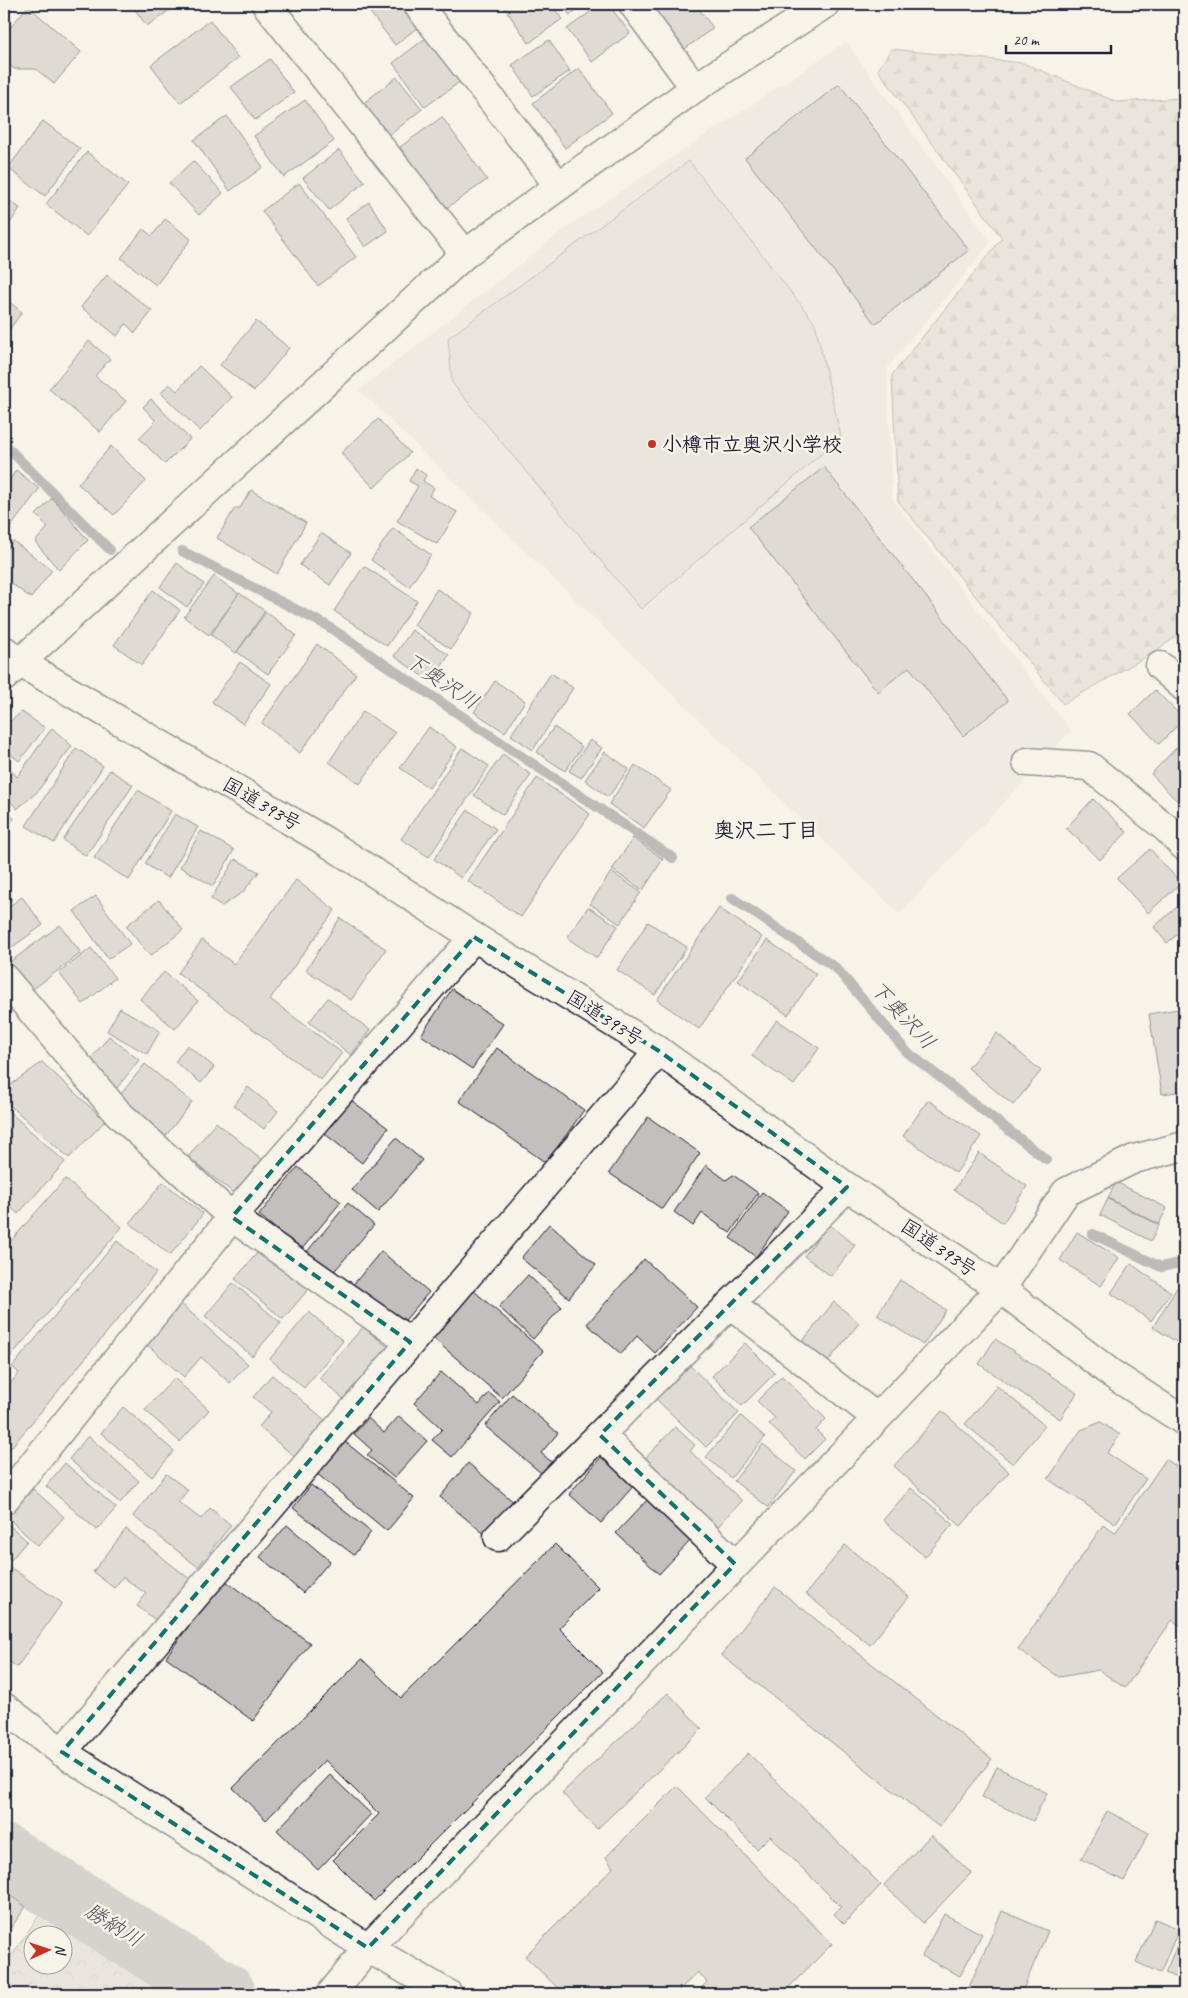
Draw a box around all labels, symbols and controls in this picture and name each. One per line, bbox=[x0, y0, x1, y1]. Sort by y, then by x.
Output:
scale bar bbox=[1006, 22, 1110, 54]
text: 20 m bbox=[1013, 31, 1040, 50]
place label: 小樽市立奥沢小学校 bbox=[662, 432, 842, 457]
marker: 小樽市立奥沢小学校 bbox=[646, 438, 658, 450]
water label: 下奥沢川 bbox=[400, 647, 484, 715]
street label: 国道393号 bbox=[218, 771, 306, 837]
district label: 奥沢二丁目 bbox=[714, 817, 819, 843]
water label: 下奥沢川 bbox=[865, 975, 941, 1055]
street label: 国道393号 bbox=[561, 984, 649, 1052]
street label: 国道393号 bbox=[896, 1213, 982, 1283]
water label: 勝納川 bbox=[80, 1897, 148, 1953]
north arrow bbox=[22, 1926, 72, 1976]
text: N bbox=[52, 1945, 69, 1956]

